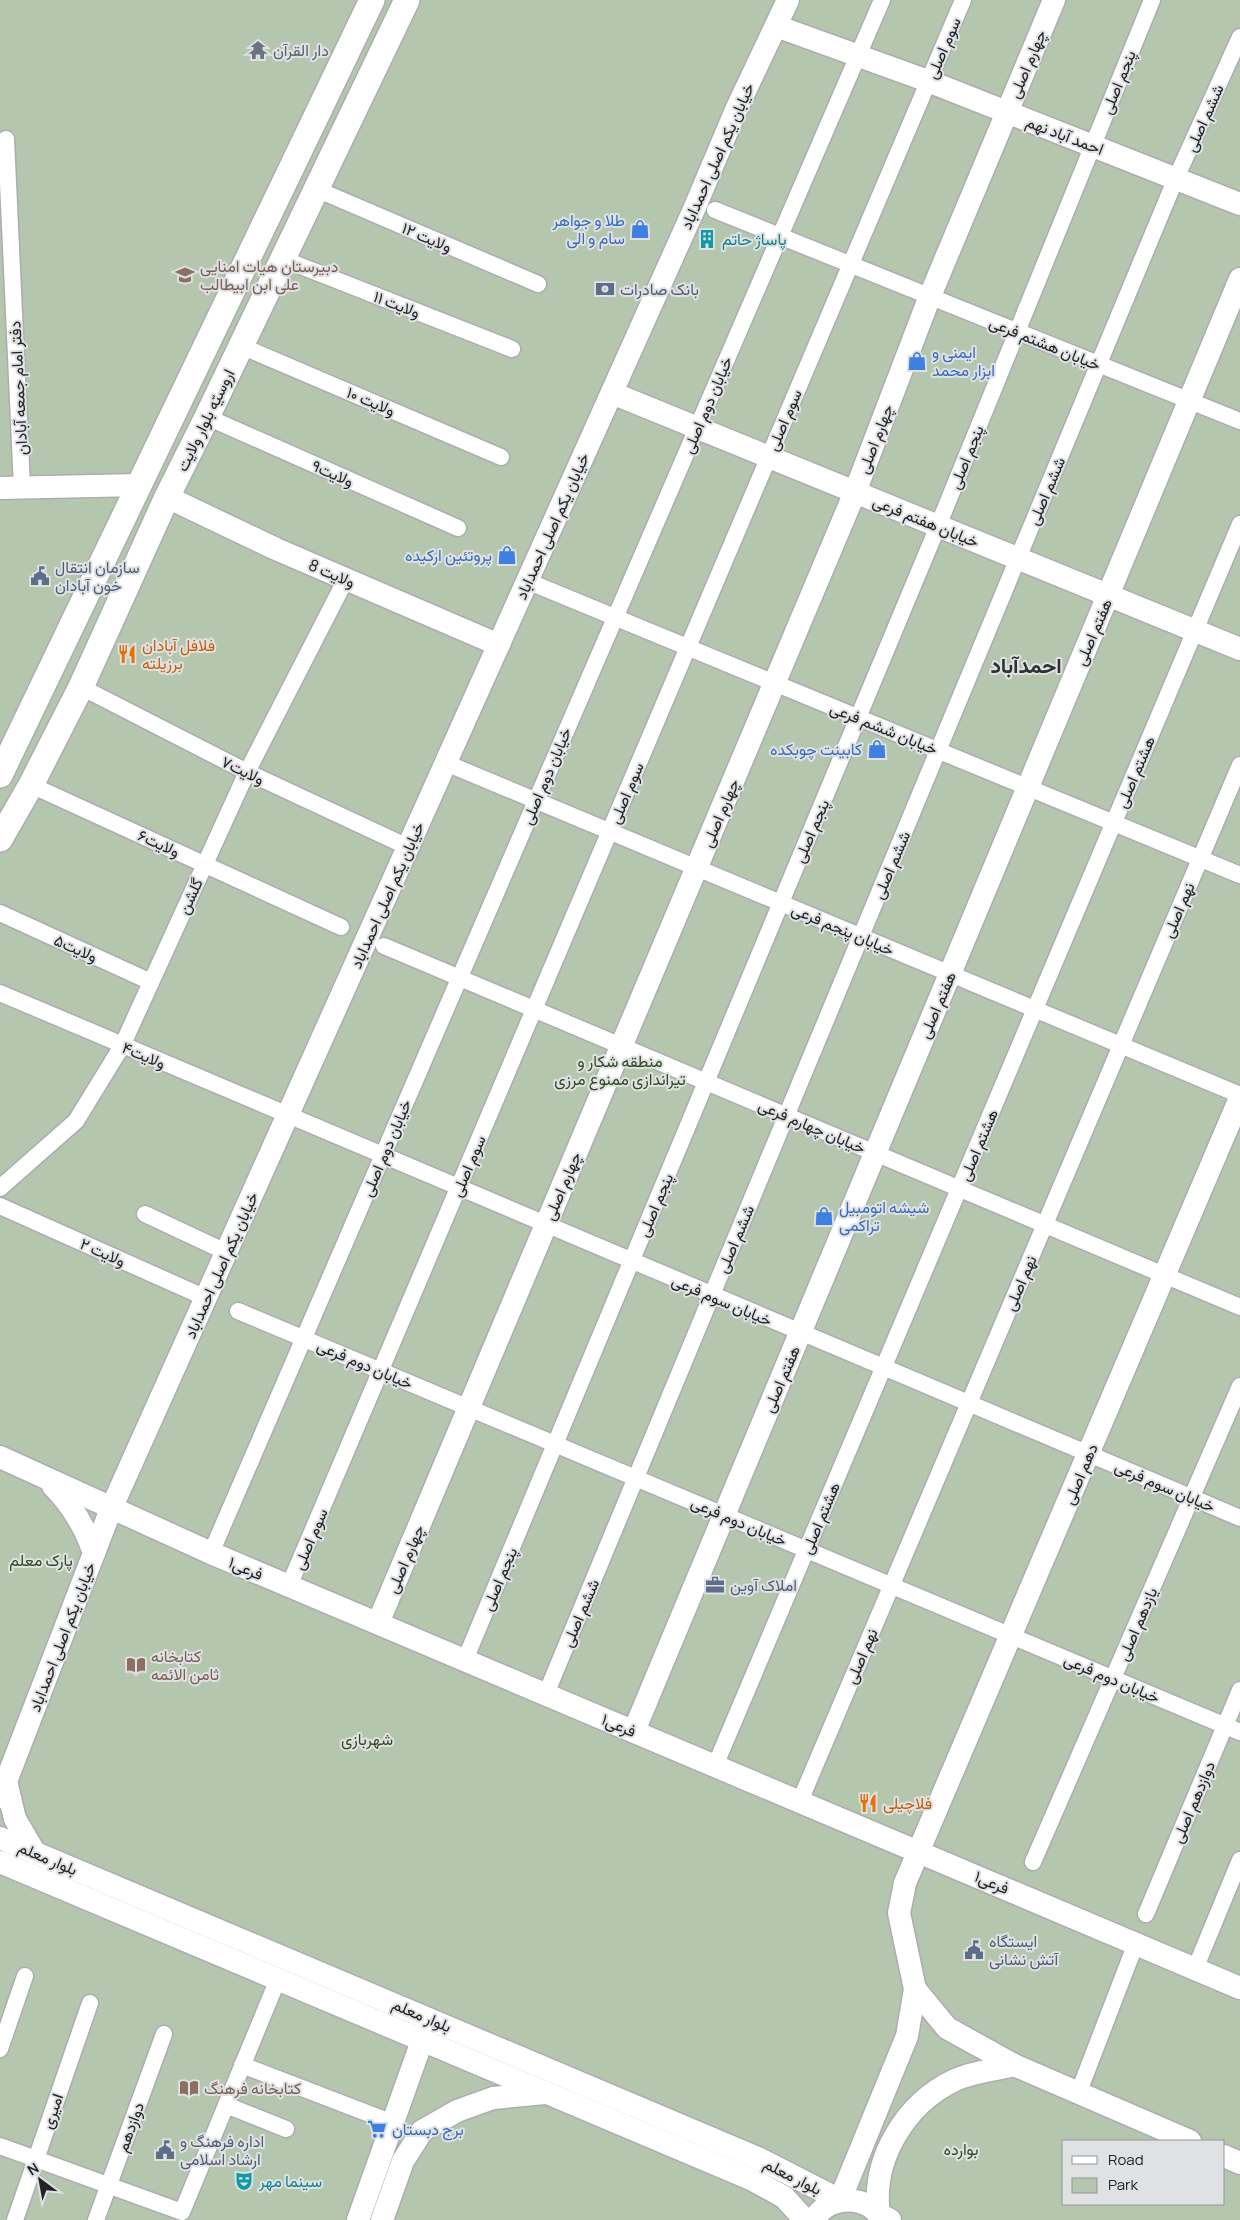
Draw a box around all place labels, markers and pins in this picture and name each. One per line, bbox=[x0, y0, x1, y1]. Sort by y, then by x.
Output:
temple icon: دار القرآن bbox=[247, 39, 269, 61]
place label: دار القرآن bbox=[273, 39, 329, 61]
place label: طلا و جواهر سام و الی bbox=[552, 209, 625, 249]
shop icon: طلا و جواهر سام و الی bbox=[629, 218, 651, 240]
building icon: پاساژ حاتم bbox=[696, 228, 718, 250]
place label: پاساژ حاتم bbox=[722, 228, 787, 251]
place label: دبیرستان هیات امنایی علی ابن ابیطالب bbox=[200, 255, 338, 295]
school or university icon: دبیرستان هیات امنایی علی ابن ابیطالب bbox=[174, 264, 196, 286]
bank icon: بانک صادرات bbox=[594, 278, 616, 300]
place label: بانک صادرات bbox=[620, 278, 699, 300]
place label: ایمنی و ابزار محمد bbox=[932, 341, 995, 381]
shop icon: ایمنی و ابزار محمد bbox=[906, 350, 928, 372]
place label: پروتئین ارکیده bbox=[405, 544, 492, 567]
shop icon: پروتئین ارکیده bbox=[496, 544, 518, 566]
place label: سازمان انتقال خون آبادان bbox=[55, 556, 140, 596]
public building icon: سازمان انتقال خون آبادان bbox=[29, 565, 51, 587]
place label: فلافل آبادان برزیلته bbox=[142, 634, 215, 674]
restaurant icon: فلافل آبادان برزیلته bbox=[116, 643, 138, 665]
place label: كابينت چوبكده bbox=[770, 738, 862, 761]
shop icon: كابينت چوبكده bbox=[866, 738, 888, 760]
place label: شیشه اتومبیل تراکمی bbox=[839, 1196, 929, 1236]
shop icon: شیشه اتومبیل تراکمی bbox=[813, 1205, 835, 1227]
office icon: املاک آوین bbox=[704, 1574, 726, 1596]
place label: املاک آوین bbox=[730, 1574, 797, 1596]
place label: کتابخانه ثامن الائمه bbox=[151, 1645, 219, 1685]
library icon: کتابخانه ثامن الائمه bbox=[125, 1654, 147, 1676]
restaurant icon: فلاچیلی bbox=[857, 1792, 879, 1814]
place label: فلاچیلی bbox=[883, 1792, 932, 1815]
place label: ایستگاه آتش نشانی bbox=[989, 1930, 1060, 1970]
public building icon: ایستگاه آتش نشانی bbox=[963, 1939, 985, 1961]
library icon: کتابخانه فرهنگ bbox=[178, 2077, 200, 2099]
place label: کتابخانه فرهنگ bbox=[204, 2077, 301, 2099]
supermarket icon: برج دبستان bbox=[366, 2118, 388, 2140]
place label: برج دبستان bbox=[392, 2118, 464, 2141]
place label: اداره فرهنگ و ارشاد اسلامی bbox=[180, 2130, 264, 2170]
public building icon: اداره فرهنگ و ارشاد اسلامی bbox=[154, 2139, 176, 2161]
theatre icon: سینما مهر bbox=[233, 2170, 255, 2192]
place label: سینما مهر bbox=[258, 2170, 322, 2192]

